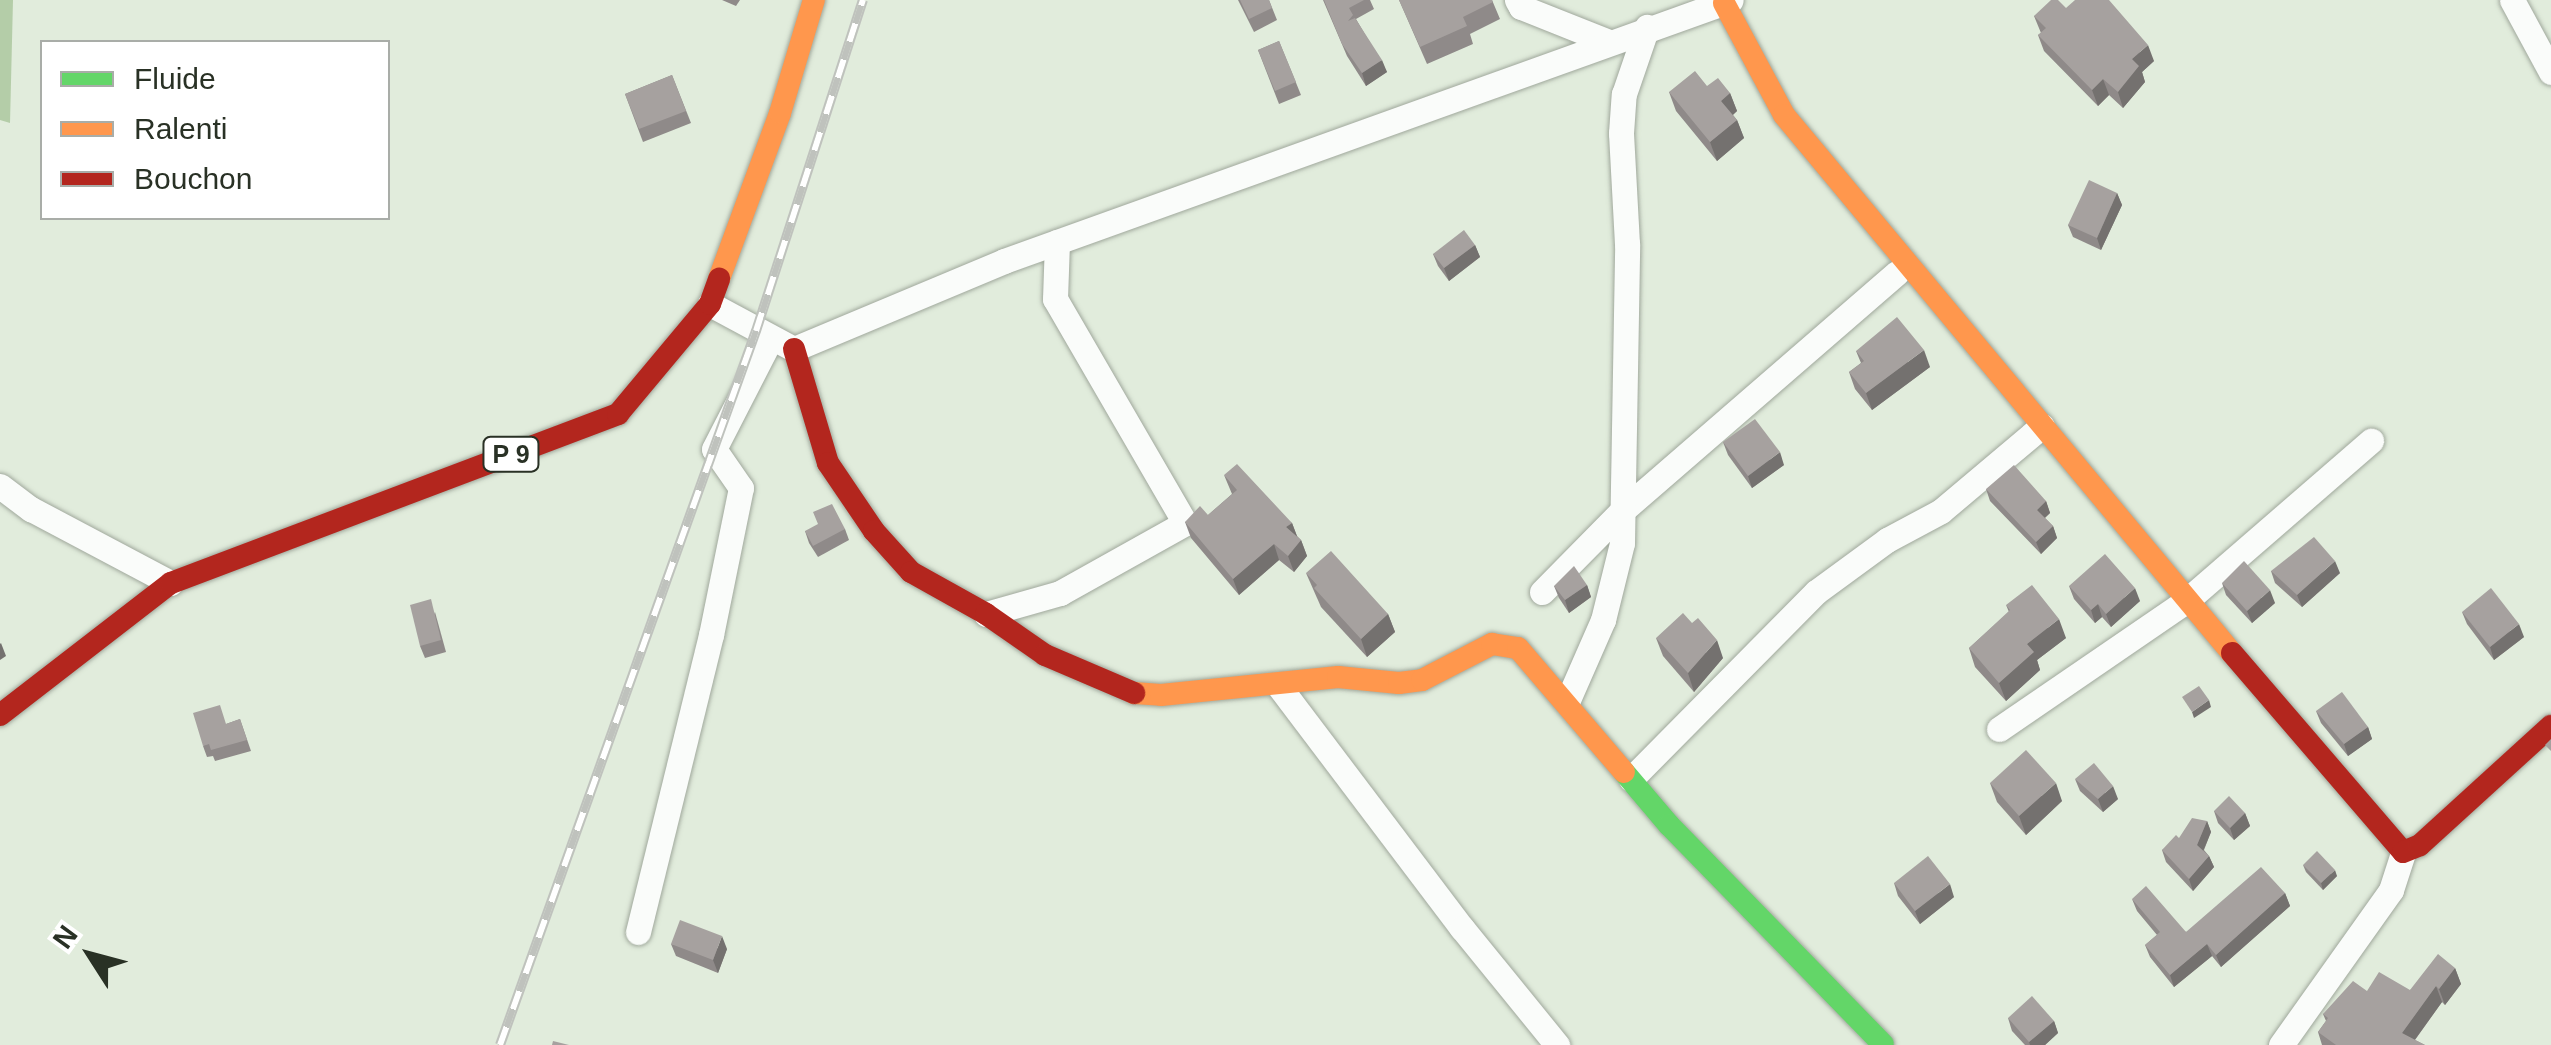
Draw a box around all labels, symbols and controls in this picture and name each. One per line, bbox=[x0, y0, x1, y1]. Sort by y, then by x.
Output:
legend bbox=[40, 40, 390, 220]
text: Fluide bbox=[134, 62, 216, 95]
text: Ralenti bbox=[134, 112, 227, 145]
text: Bouchon bbox=[134, 162, 252, 195]
road number: P 9 bbox=[481, 434, 541, 474]
north arrow bbox=[40, 905, 140, 1005]
text: N bbox=[47, 920, 84, 954]

